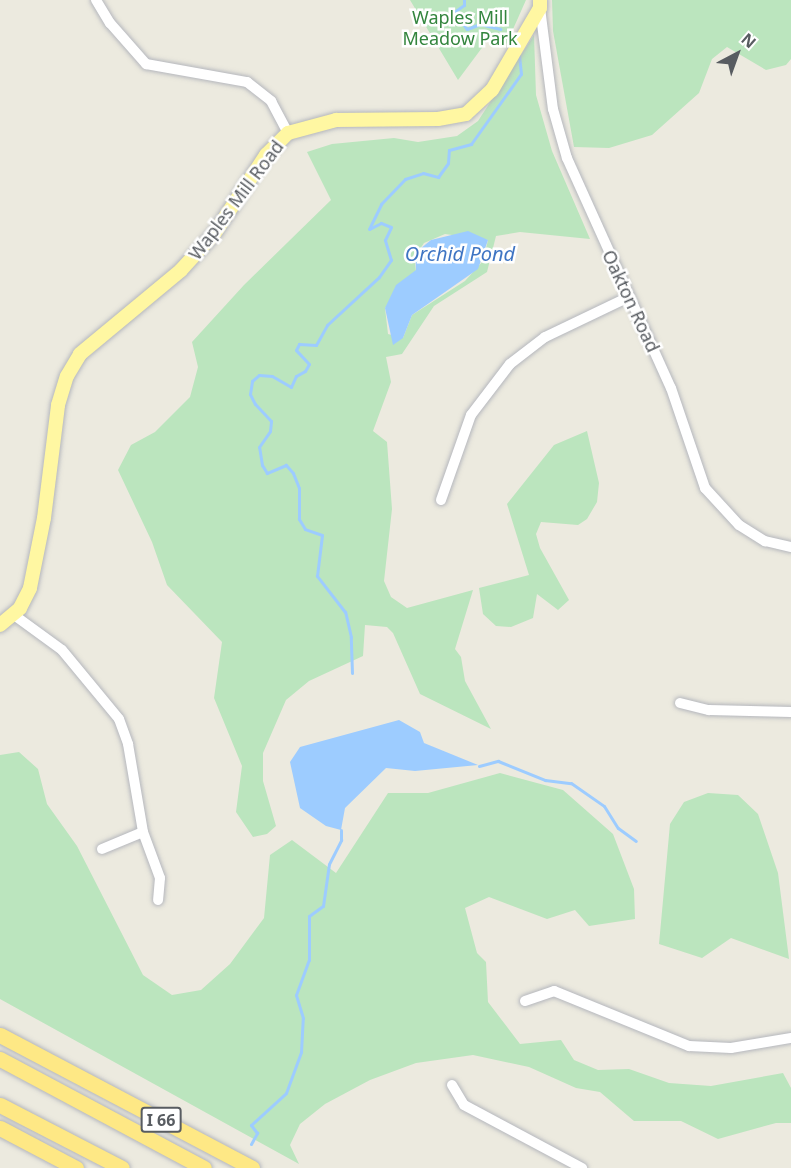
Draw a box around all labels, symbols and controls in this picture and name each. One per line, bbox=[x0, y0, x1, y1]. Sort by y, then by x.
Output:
park label: Waples Mill Meadow Park bbox=[402, 7, 518, 50]
north arrow bbox=[707, 24, 767, 84]
text: N bbox=[737, 28, 761, 53]
street label: Waples Mill Road bbox=[184, 136, 288, 264]
water label: Orchid Pond bbox=[405, 241, 515, 265]
street label: Oakton Road bbox=[598, 246, 664, 356]
road number: I 66 bbox=[140, 1107, 182, 1133]

